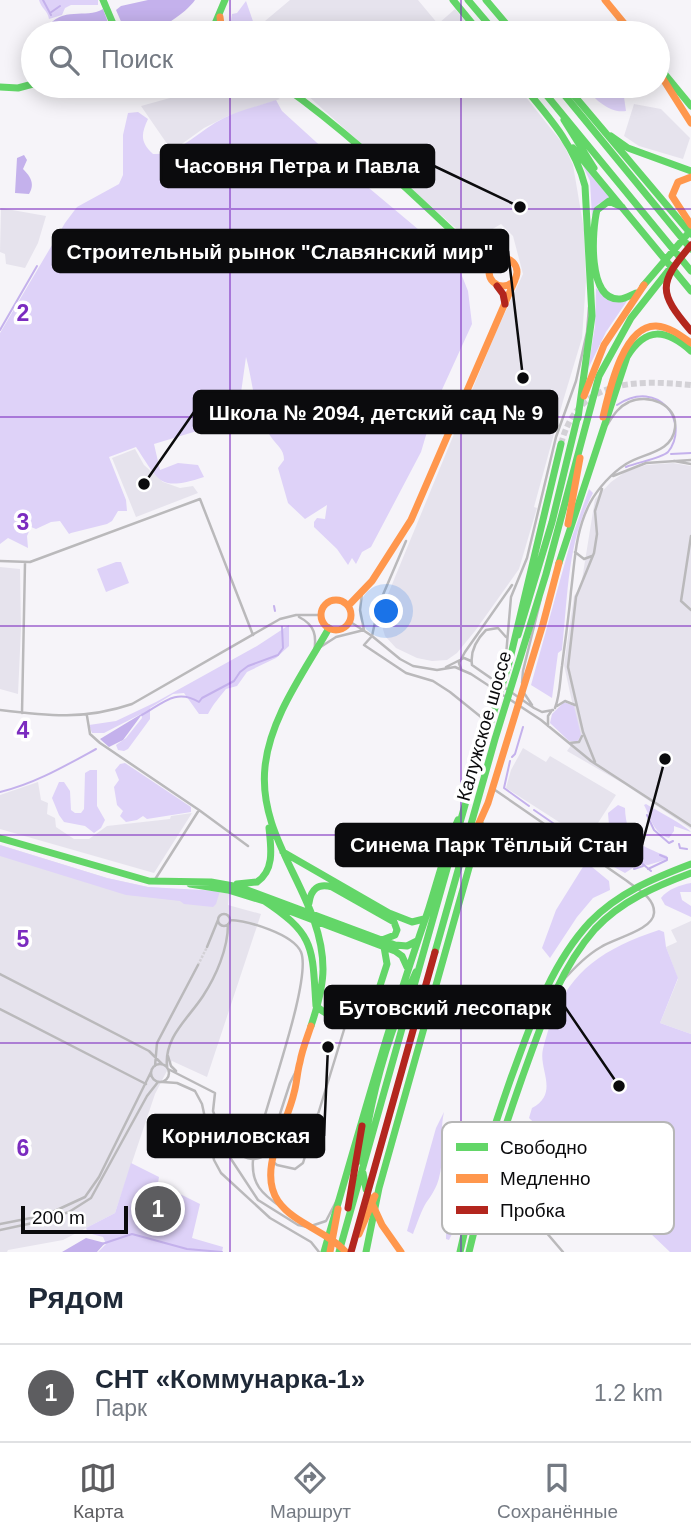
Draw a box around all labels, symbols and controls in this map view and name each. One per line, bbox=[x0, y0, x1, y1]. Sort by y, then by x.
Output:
search box bbox=[21, 21, 670, 98]
icon: search bbox=[45, 41, 83, 79]
text: Поиск bbox=[101, 44, 173, 74]
callout: Часовня Петра и Павла bbox=[161, 145, 434, 187]
text: Часовня Петра и Павла bbox=[175, 154, 420, 177]
callout: Строительный рынок "Славянский мир" bbox=[53, 230, 508, 272]
text: Строительный рынок "Славянский мир" bbox=[67, 240, 494, 263]
text: 2 bbox=[17, 300, 29, 326]
callout: Школа № 2094, детский сад № 9 bbox=[194, 391, 557, 433]
text: Школа № 2094, детский сад № 9 bbox=[209, 401, 543, 424]
text: 3 bbox=[17, 509, 29, 535]
your location bbox=[369, 594, 403, 628]
street label: Калужское шоссе bbox=[453, 649, 515, 803]
text: 4 bbox=[17, 717, 30, 743]
callout: Синема Парк Тёплый Стан bbox=[336, 824, 642, 866]
text: Синема Парк Тёплый Стан bbox=[350, 833, 628, 856]
text: 5 bbox=[17, 926, 30, 952]
callout: Бутовский лесопарк bbox=[325, 986, 565, 1028]
text: Бутовский лесопарк bbox=[339, 996, 552, 1019]
callout: Корниловская bbox=[148, 1115, 324, 1157]
legend bbox=[442, 1122, 674, 1234]
text: Корниловская bbox=[162, 1124, 310, 1147]
text: 6 bbox=[17, 1135, 29, 1161]
text: Свободно bbox=[500, 1137, 587, 1158]
text: Медленно bbox=[500, 1168, 590, 1189]
pin: 1 bbox=[135, 1183, 181, 1235]
text: Пробка bbox=[500, 1200, 565, 1221]
scale bar bbox=[21, 1203, 128, 1235]
text: 200 m bbox=[32, 1207, 85, 1228]
text: Рядом bbox=[28, 1281, 124, 1314]
text: СНТ «Коммунарка-1» bbox=[95, 1364, 365, 1394]
text: 1 bbox=[45, 1380, 57, 1406]
text: 1.2 km bbox=[594, 1380, 663, 1406]
text: Парк bbox=[95, 1395, 147, 1421]
tab: Карта bbox=[73, 1459, 124, 1523]
tab: Маршрут bbox=[270, 1459, 351, 1523]
tab: Сохранённые bbox=[497, 1459, 618, 1523]

